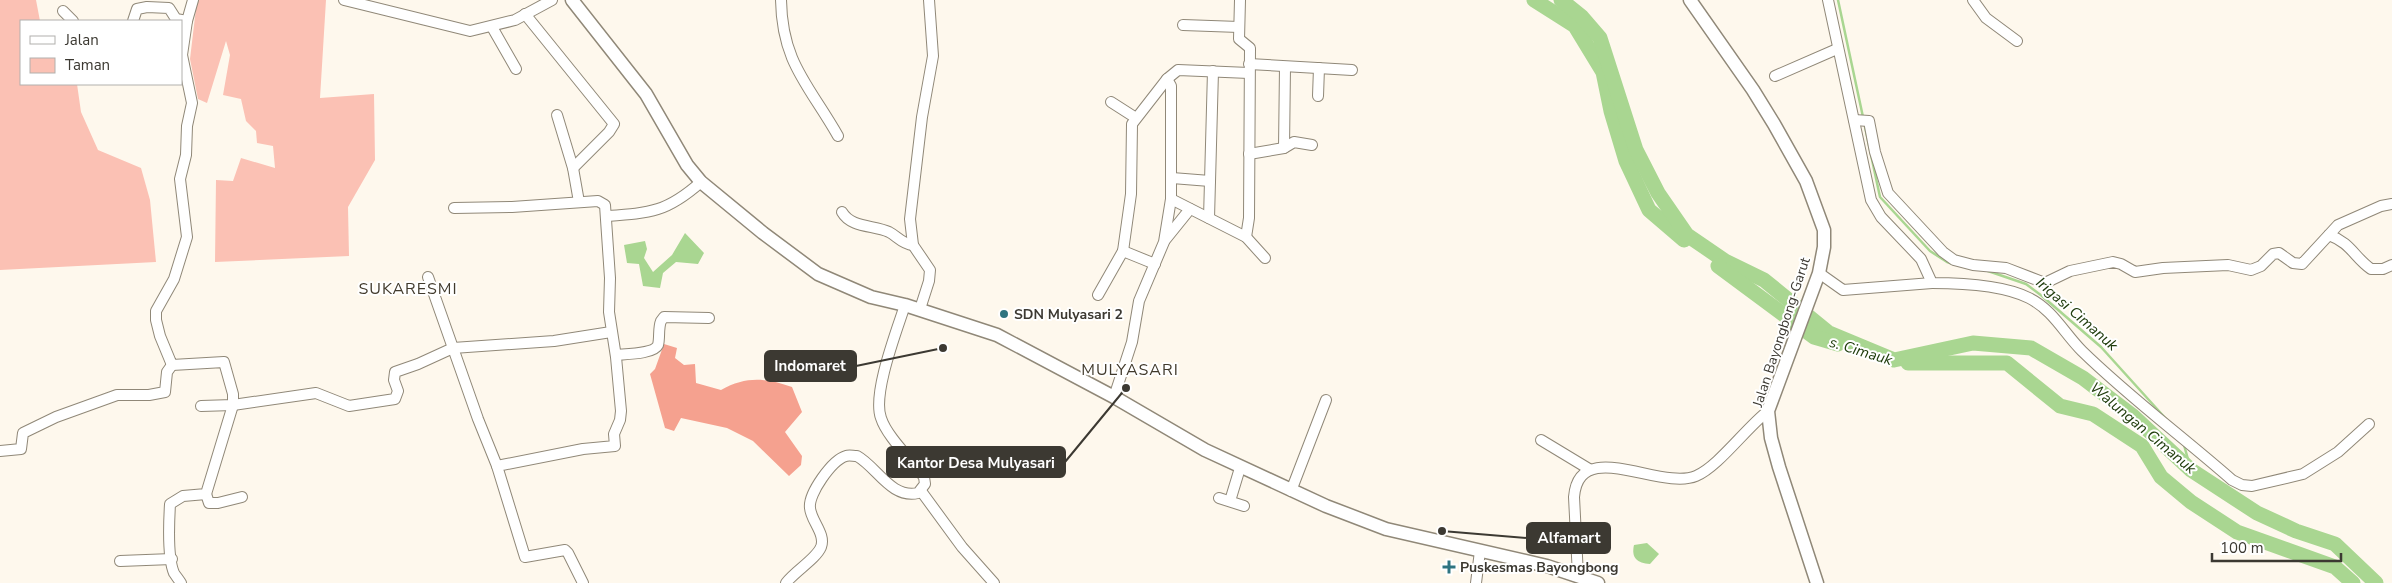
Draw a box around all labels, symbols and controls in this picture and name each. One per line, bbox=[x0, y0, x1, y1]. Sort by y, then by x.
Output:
legend bbox=[20, 20, 182, 85]
text: Jalan bbox=[64, 30, 99, 50]
text: Taman bbox=[65, 55, 110, 75]
street label: Jalan Bayongbong-Garut bbox=[1748, 255, 1815, 410]
water label: Irigasi Cimanuk bbox=[2032, 273, 2123, 356]
district label: SUKARESMI bbox=[358, 278, 458, 300]
place label: SDN Mulyasari 2 bbox=[1014, 305, 1123, 324]
marker: SDN Mulyasari 2 bbox=[998, 308, 1010, 320]
water label: s. Cimauk bbox=[1827, 332, 1895, 370]
callout: Indomaret bbox=[765, 351, 856, 381]
text: Indomaret bbox=[774, 356, 846, 376]
district label: MULYASARI bbox=[1081, 359, 1179, 381]
water label: Walungan Cimanuk bbox=[2086, 378, 2201, 479]
callout: Kantor Desa Mulyasari bbox=[887, 447, 1065, 477]
text: Kantor Desa Mulyasari bbox=[897, 453, 1055, 473]
callout: Alfamart bbox=[1527, 523, 1610, 553]
text: Alfamart bbox=[1538, 528, 1601, 548]
scale bar bbox=[2212, 530, 2341, 562]
text: 100 m bbox=[2220, 538, 2264, 558]
place label: Puskesmas Bayongbong bbox=[1460, 558, 1619, 577]
marker: Puskesmas Bayongbong bbox=[1442, 560, 1456, 574]

